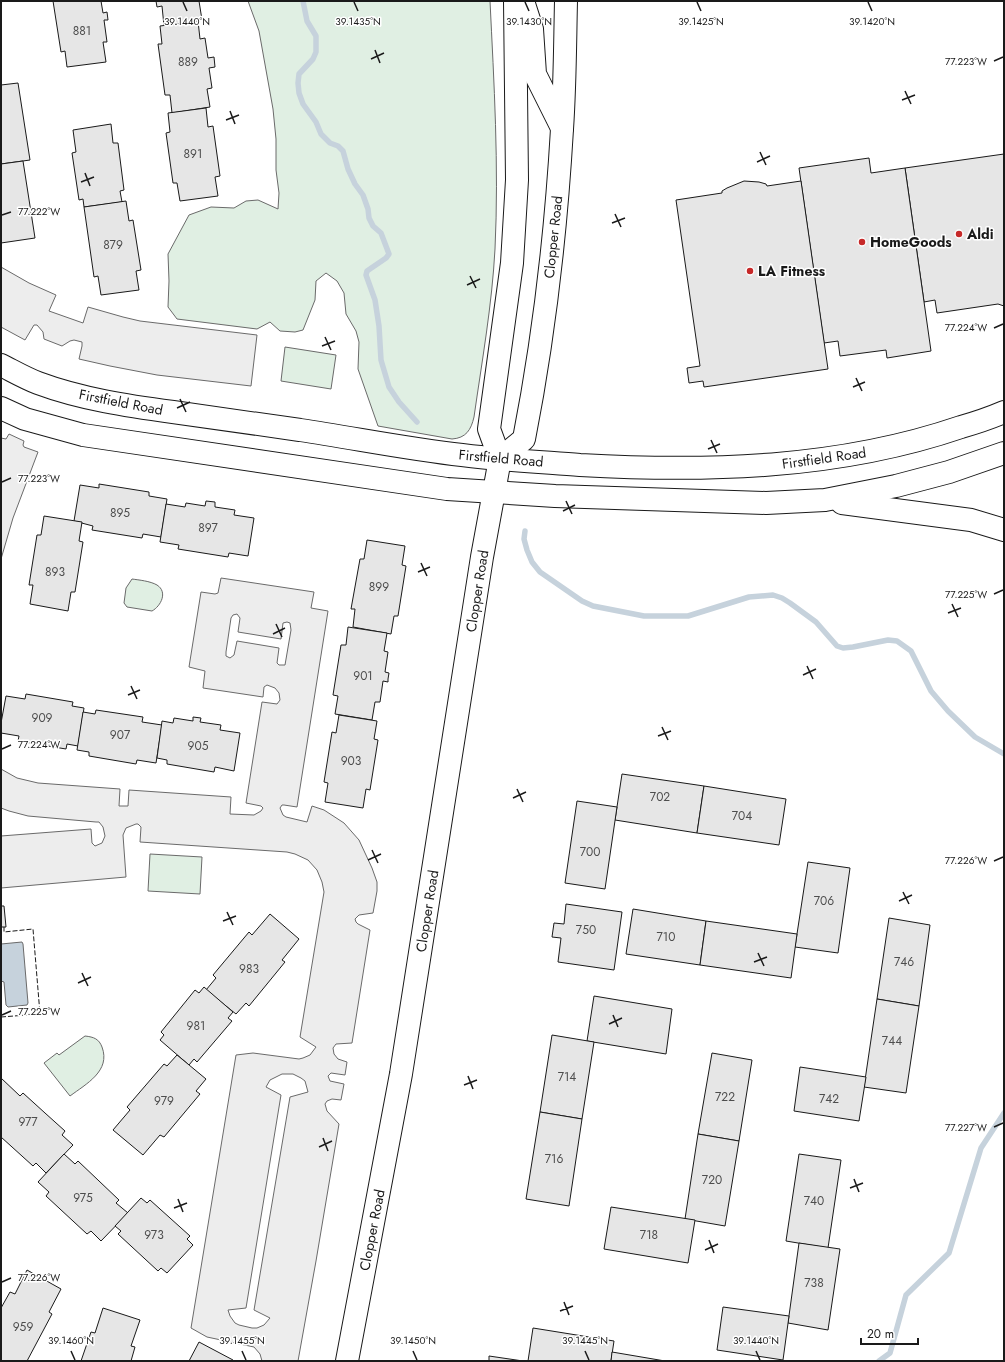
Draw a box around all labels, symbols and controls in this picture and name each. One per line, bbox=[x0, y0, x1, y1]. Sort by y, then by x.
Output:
text: 39.1440°N bbox=[164, 14, 210, 29]
text: 39.1435°N bbox=[335, 14, 381, 29]
text: 39.1430°N bbox=[506, 14, 552, 29]
text: 39.1425°N bbox=[678, 14, 724, 29]
text: 39.1420°N bbox=[849, 14, 895, 29]
house number: 881 bbox=[73, 22, 91, 40]
house number: 889 bbox=[178, 53, 198, 71]
text: 77.223°W bbox=[945, 54, 987, 69]
house number: 891 bbox=[184, 145, 202, 163]
street label: Clopper Road bbox=[539, 195, 567, 279]
text: 77.222°W bbox=[18, 204, 60, 219]
place label: Aldi bbox=[966, 224, 994, 244]
marker: Aldi bbox=[954, 229, 964, 239]
place label: HomeGoods bbox=[870, 232, 952, 252]
house number: 879 bbox=[103, 236, 123, 254]
marker: HomeGoods bbox=[857, 237, 867, 247]
place label: LA Fitness bbox=[758, 261, 826, 281]
marker: LA Fitness bbox=[745, 266, 755, 276]
text: 77.224°W bbox=[945, 320, 987, 335]
street label: Firstfield Road bbox=[77, 384, 165, 420]
street label: Firstfield Road bbox=[781, 442, 867, 474]
street label: Firstfield Road bbox=[458, 444, 544, 472]
text: 77.223°W bbox=[18, 471, 60, 486]
house number: 895 bbox=[110, 504, 130, 522]
house number: 897 bbox=[198, 519, 218, 537]
street label: Clopper Road bbox=[461, 549, 493, 633]
house number: 893 bbox=[45, 563, 65, 581]
house number: 899 bbox=[369, 578, 389, 596]
text: 77.225°W bbox=[945, 587, 987, 602]
house number: 901 bbox=[353, 667, 373, 685]
house number: 909 bbox=[31, 709, 53, 727]
house number: 907 bbox=[110, 726, 131, 744]
text: 77.224°W bbox=[18, 737, 60, 752]
house number: 905 bbox=[188, 737, 209, 755]
house number: 903 bbox=[341, 752, 362, 770]
house number: 702 bbox=[650, 788, 670, 806]
house number: 704 bbox=[732, 807, 752, 825]
house number: 700 bbox=[580, 843, 600, 861]
text: 77.226°W bbox=[945, 853, 987, 868]
street label: Clopper Road bbox=[411, 869, 443, 953]
house number: 706 bbox=[814, 892, 834, 910]
house number: 750 bbox=[576, 921, 596, 939]
house number: 710 bbox=[657, 928, 675, 946]
house number: 746 bbox=[894, 953, 914, 971]
house number: 983 bbox=[239, 960, 259, 978]
text: 77.225°W bbox=[18, 1004, 60, 1019]
house number: 981 bbox=[187, 1017, 205, 1035]
house number: 744 bbox=[882, 1032, 902, 1050]
house number: 714 bbox=[558, 1068, 576, 1086]
house number: 722 bbox=[715, 1088, 735, 1106]
house number: 742 bbox=[819, 1090, 839, 1108]
house number: 979 bbox=[154, 1092, 174, 1110]
house number: 977 bbox=[18, 1113, 38, 1131]
text: 77.227°W bbox=[945, 1120, 987, 1135]
house number: 716 bbox=[545, 1150, 563, 1168]
house number: 720 bbox=[702, 1171, 722, 1189]
street label: Clopper Road bbox=[354, 1187, 390, 1273]
house number: 975 bbox=[73, 1189, 93, 1207]
house number: 740 bbox=[804, 1192, 824, 1210]
house number: 973 bbox=[144, 1226, 164, 1244]
house number: 718 bbox=[640, 1226, 658, 1244]
text: 77.226°W bbox=[18, 1270, 60, 1285]
house number: 738 bbox=[804, 1274, 824, 1292]
house number: 959 bbox=[13, 1318, 33, 1336]
scale bar bbox=[861, 1320, 918, 1346]
text: 20 m bbox=[867, 1325, 894, 1343]
text: 39.1460°N bbox=[48, 1333, 94, 1348]
text: 39.1455°N bbox=[219, 1333, 265, 1348]
text: 39.1450°N bbox=[390, 1333, 436, 1348]
text: 39.1445°N bbox=[562, 1333, 608, 1348]
text: 39.1440°N bbox=[733, 1333, 779, 1348]

